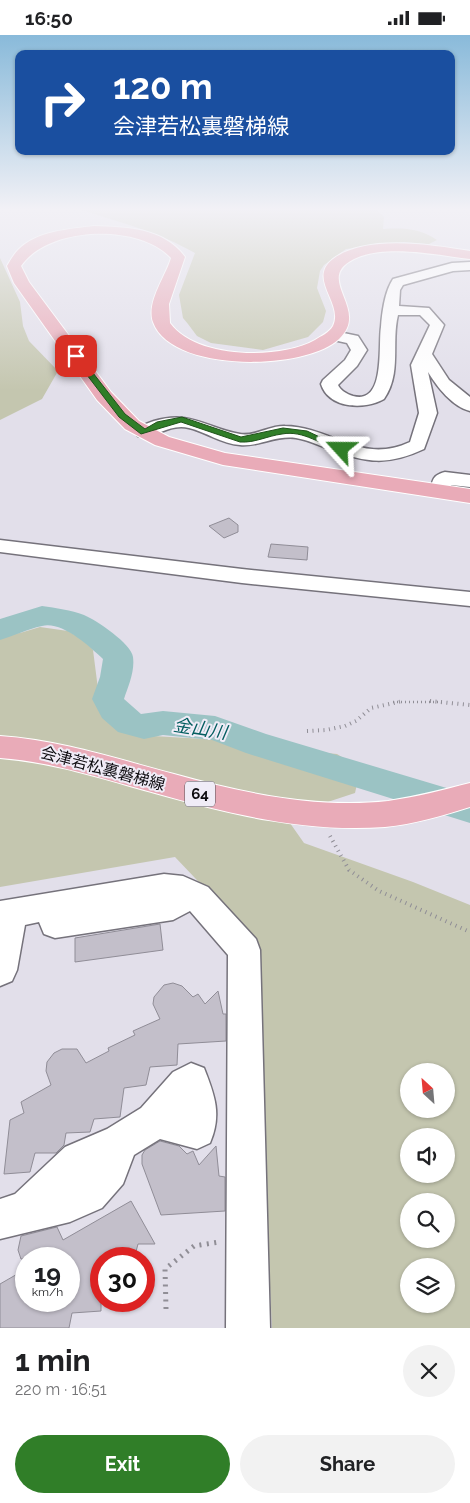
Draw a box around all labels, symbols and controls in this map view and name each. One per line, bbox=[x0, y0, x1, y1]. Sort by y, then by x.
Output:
text: 16:50 bbox=[25, 7, 73, 29]
text: 120 m bbox=[113, 66, 213, 107]
icon: right bbox=[30, 70, 95, 135]
text: 会津若松裏磐梯線 bbox=[113, 113, 289, 139]
pin bbox=[55, 335, 97, 377]
icon: arrive bbox=[62, 342, 90, 370]
position arrow bbox=[314, 422, 366, 474]
water label: 金山川 bbox=[172, 714, 230, 743]
street label: 会津若松裏磐梯線 bbox=[39, 743, 167, 794]
road number: 64 bbox=[185, 781, 215, 807]
north arrow bbox=[400, 1063, 455, 1117]
map controls bbox=[400, 1063, 455, 1313]
button: sound bbox=[400, 1128, 455, 1183]
button: search bbox=[400, 1193, 455, 1248]
speed limit sign: 30 bbox=[90, 1247, 155, 1312]
text: 19 bbox=[34, 1258, 61, 1288]
button: layers bbox=[400, 1258, 455, 1313]
text: km/h bbox=[32, 1285, 63, 1299]
text: 1 min bbox=[15, 1343, 91, 1378]
button: close bbox=[403, 1345, 455, 1397]
text: 220 m · 16:51 bbox=[15, 1380, 107, 1399]
button: Exit bbox=[15, 1435, 230, 1493]
button: Share bbox=[240, 1435, 455, 1493]

